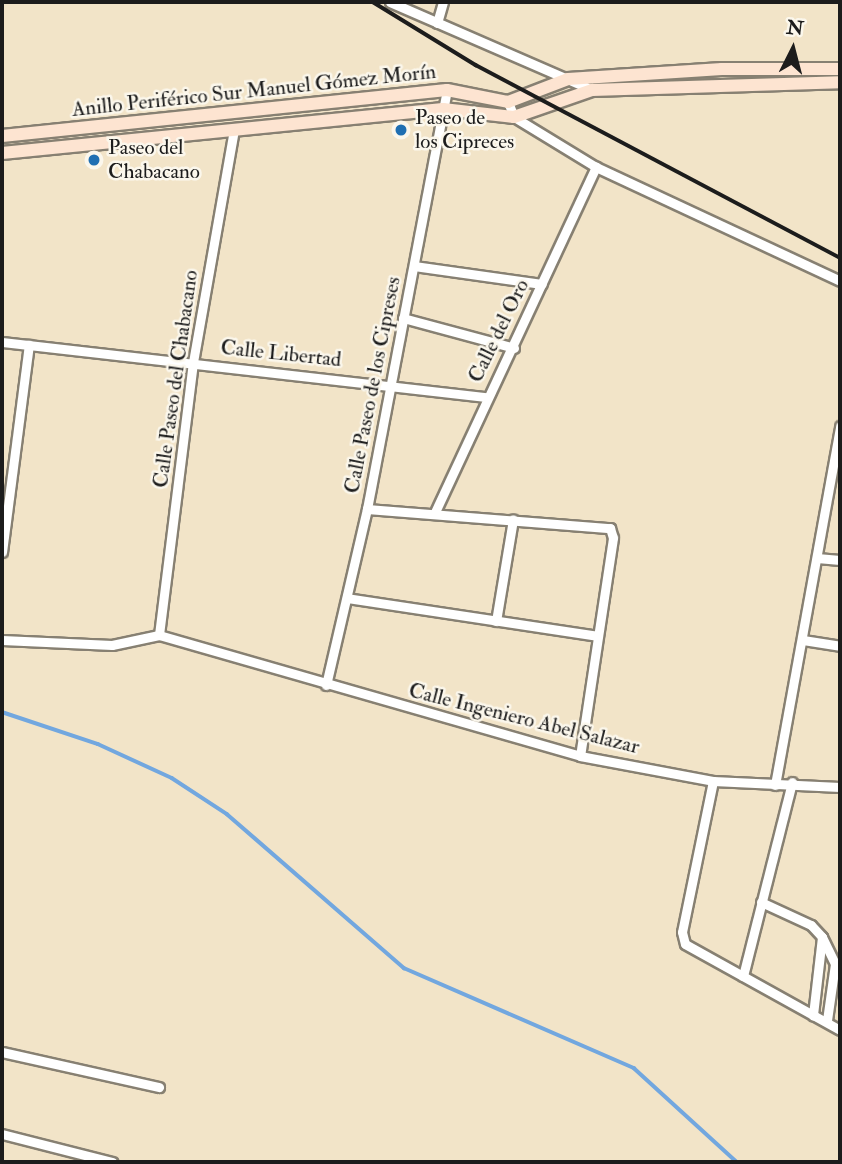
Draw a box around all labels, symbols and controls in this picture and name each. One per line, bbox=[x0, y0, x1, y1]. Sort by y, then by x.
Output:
north arrow bbox=[758, 14, 828, 84]
text: N bbox=[785, 15, 805, 41]
street label: Anillo Periférico Sur Manuel Gómez Morín bbox=[71, 59, 437, 123]
place label: Paseo de los Cipreces bbox=[415, 105, 514, 155]
marker: Paseo de los Cipreces bbox=[393, 122, 409, 138]
place label: Paseo del Chabacano bbox=[108, 135, 200, 185]
marker: Paseo del Chabacano bbox=[86, 152, 102, 168]
street label: Calle Paseo del Chabacano bbox=[148, 269, 204, 489]
street label: Calle Paseo de los Cipreses bbox=[340, 274, 406, 496]
street label: Calle del Oro bbox=[463, 275, 535, 387]
street label: Calle Libertad bbox=[219, 335, 343, 373]
street label: Calle Ingeniero Abel Salazar bbox=[406, 678, 642, 760]

